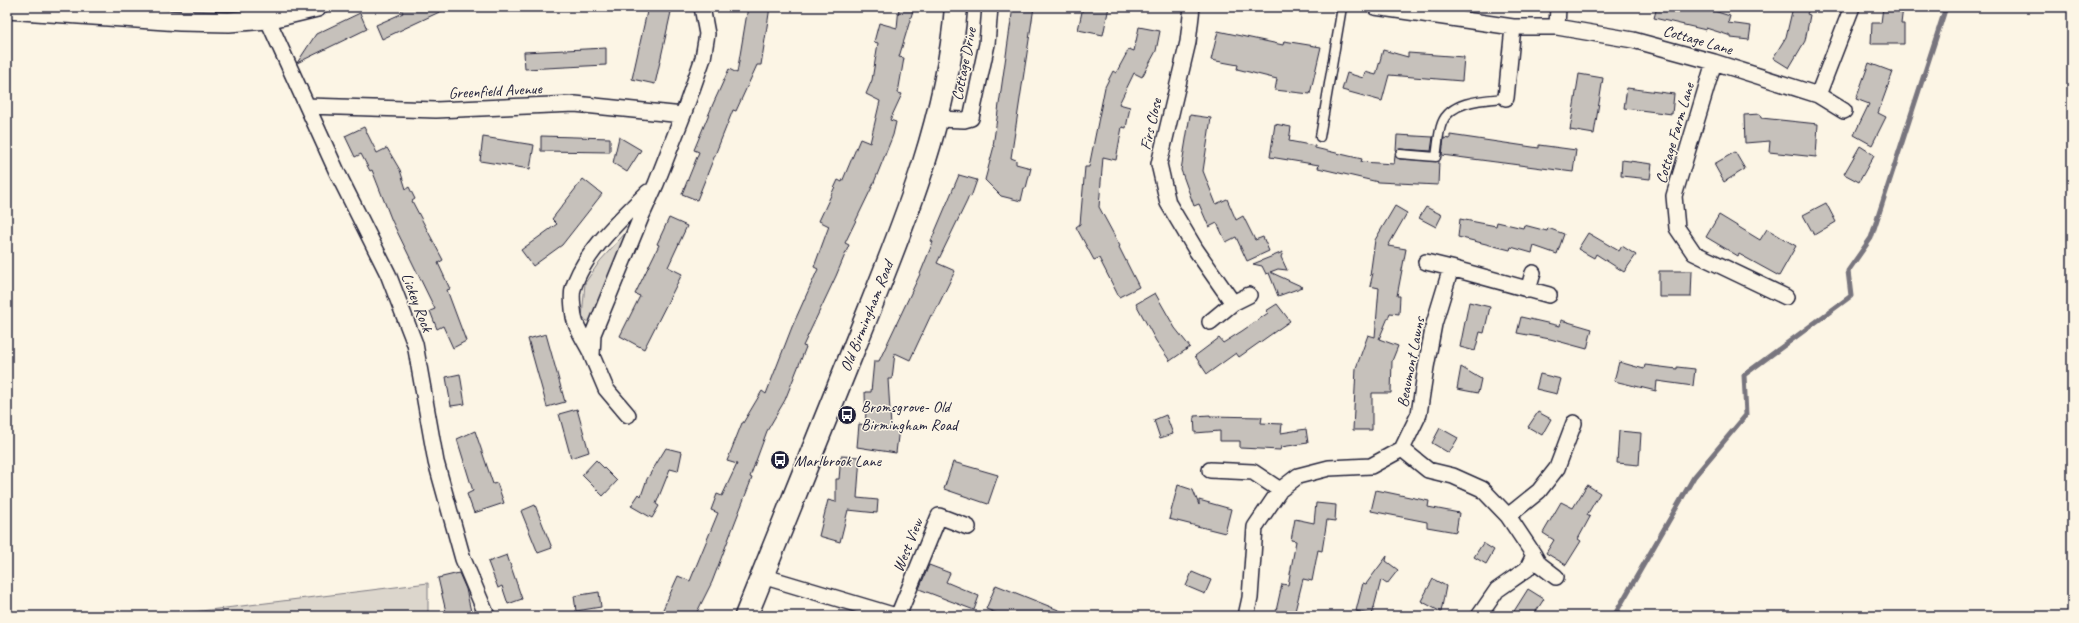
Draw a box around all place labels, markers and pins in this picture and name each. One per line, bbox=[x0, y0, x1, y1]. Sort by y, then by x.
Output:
place label: Bromsgrove- Old Birmingham Road bbox=[861, 397, 960, 435]
bus stop icon: Bromsgrove- Old Birmingham Road bbox=[836, 404, 858, 426]
bus stop icon: Marlbrook Lane bbox=[769, 449, 791, 471]
place label: Marlbrook Lane bbox=[794, 451, 883, 471]

